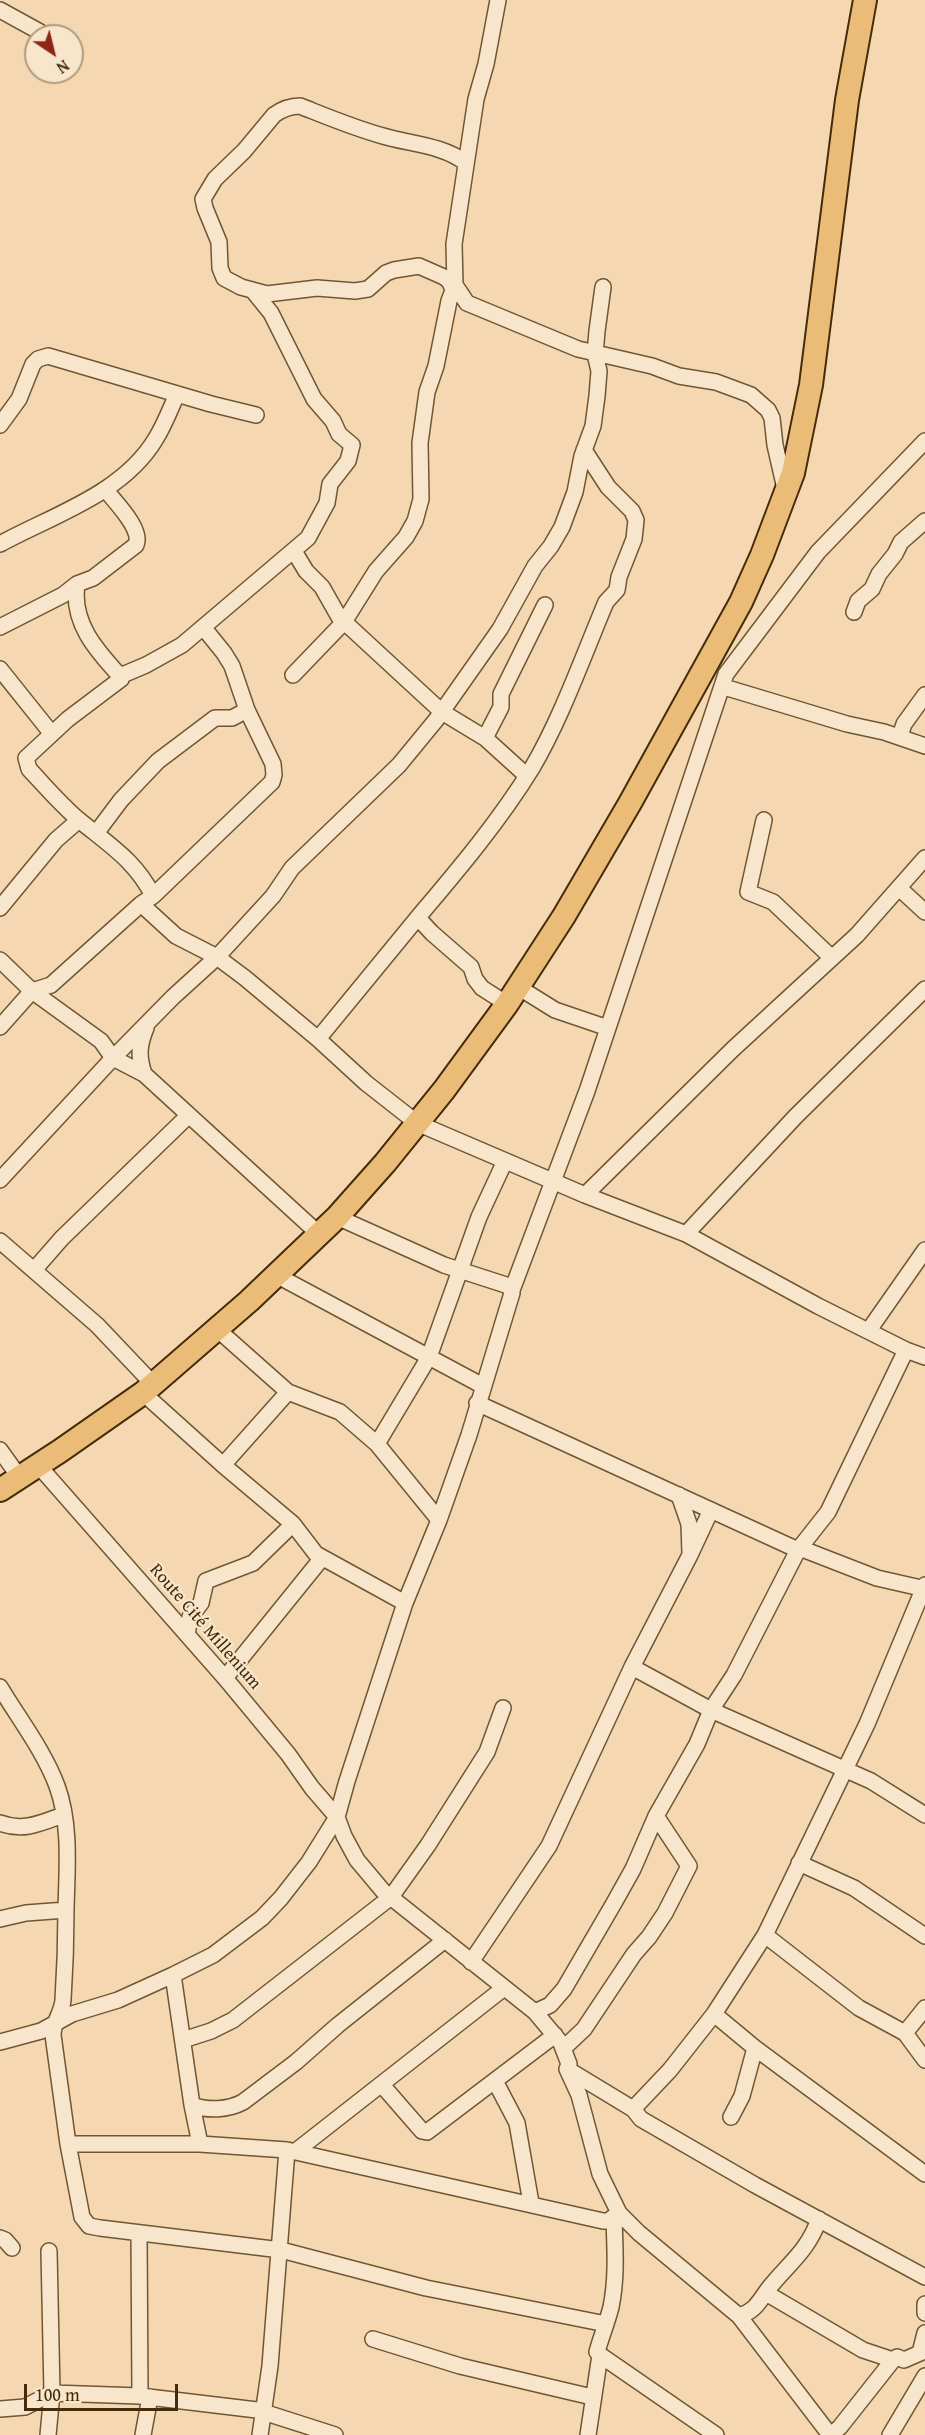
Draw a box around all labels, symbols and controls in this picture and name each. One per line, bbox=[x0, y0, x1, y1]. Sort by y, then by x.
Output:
north arrow bbox=[24, 24, 84, 84]
text: N bbox=[52, 54, 74, 80]
street label: Route Cité Millenium bbox=[144, 1560, 266, 1694]
scale bar bbox=[27, 2372, 182, 2410]
text: 100 m bbox=[35, 2381, 80, 2408]

